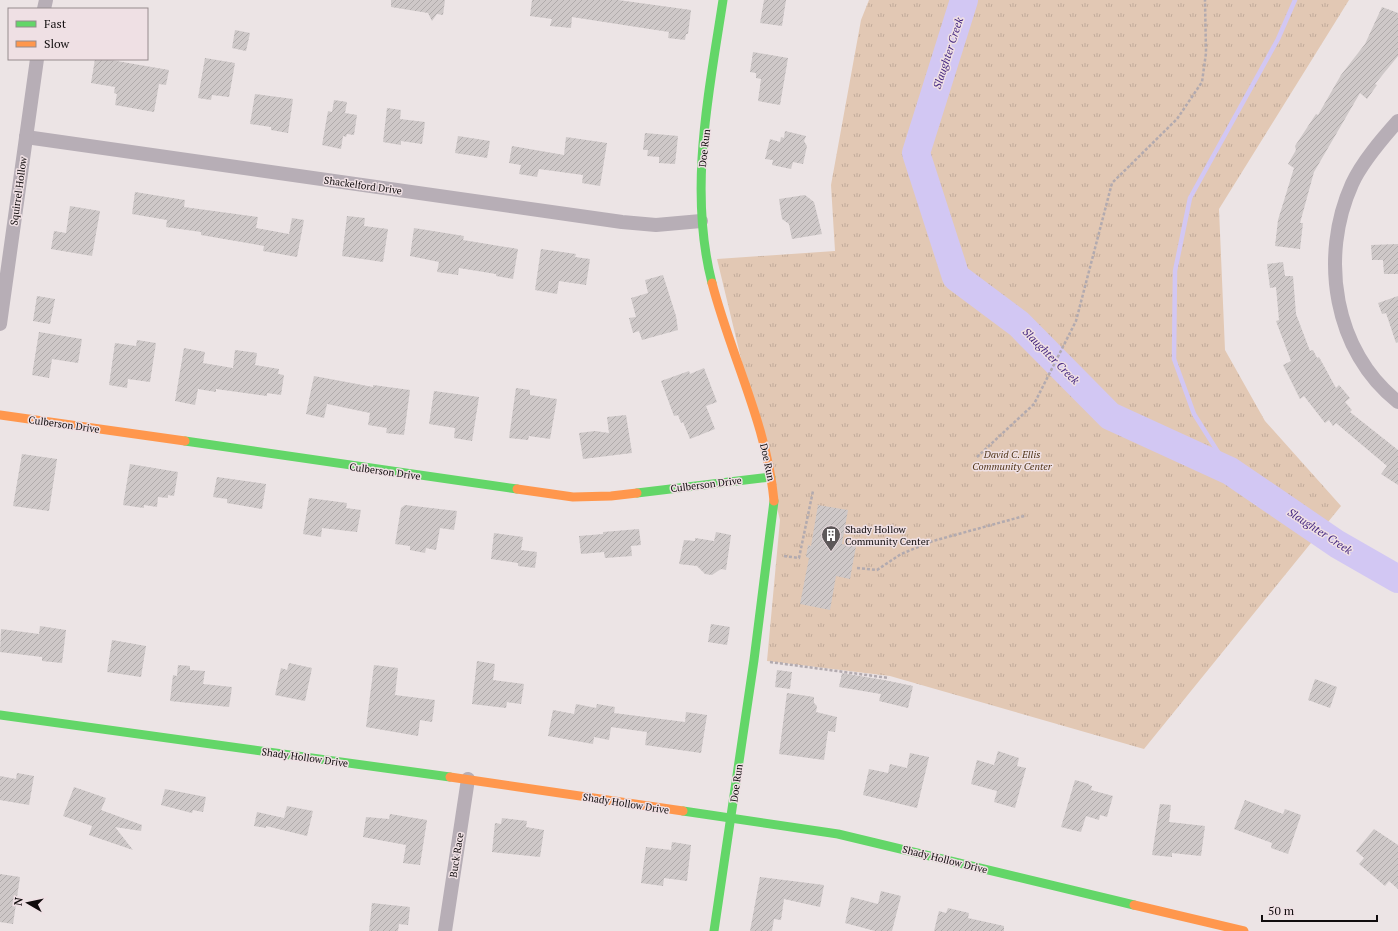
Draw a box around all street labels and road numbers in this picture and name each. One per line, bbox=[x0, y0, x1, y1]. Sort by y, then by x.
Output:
street label: Doe Run bbox=[696, 128, 713, 168]
street label: Squirrel Hollow bbox=[7, 155, 30, 226]
street label: Shackelford Drive bbox=[323, 174, 403, 197]
street label: Culberson Drive bbox=[28, 413, 100, 436]
street label: Doe Run bbox=[757, 442, 778, 482]
street label: Culberson Drive bbox=[349, 460, 421, 483]
street label: Culberson Drive bbox=[670, 474, 742, 495]
street label: Shady Hollow Drive bbox=[261, 745, 349, 770]
street label: Doe Run bbox=[727, 763, 746, 803]
street label: Shady Hollow Drive bbox=[582, 790, 670, 817]
street label: Buck Race bbox=[447, 832, 466, 878]
street label: Shady Hollow Drive bbox=[901, 843, 989, 876]

